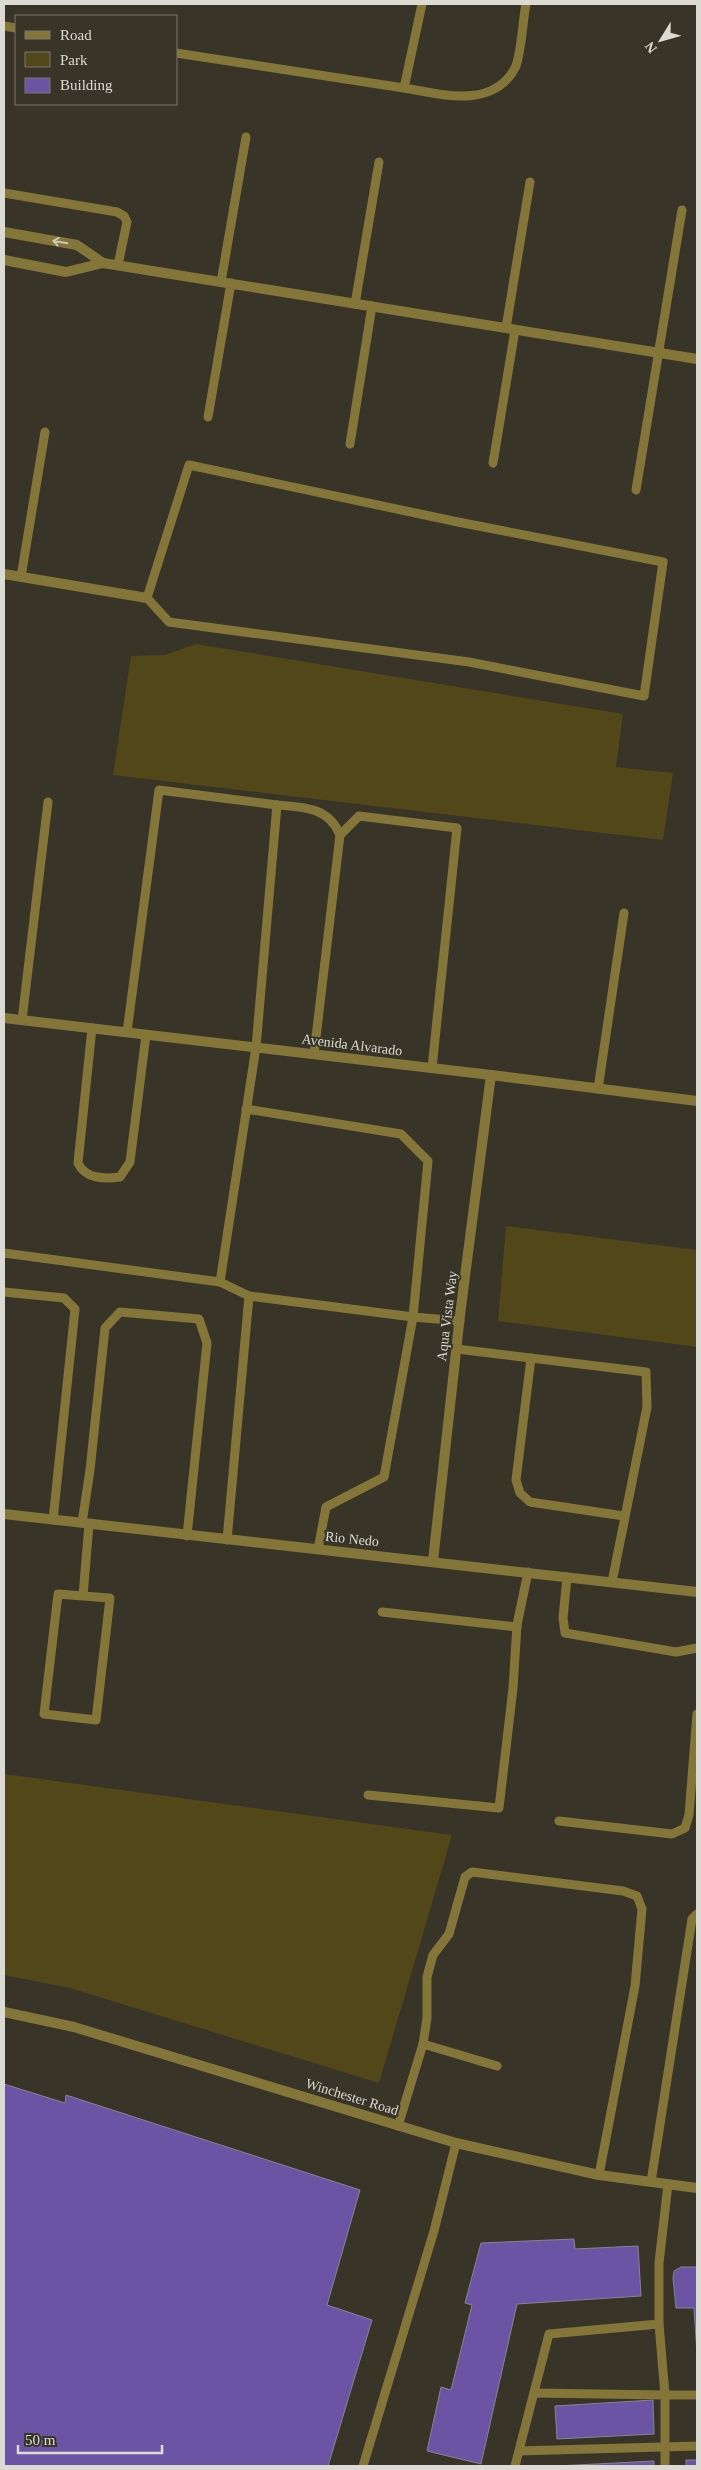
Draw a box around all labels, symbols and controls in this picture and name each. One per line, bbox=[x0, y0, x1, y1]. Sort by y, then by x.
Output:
legend bbox=[15, 15, 178, 105]
north arrow bbox=[636, 15, 686, 65]
text: Road bbox=[60, 27, 92, 43]
text: N bbox=[642, 39, 660, 56]
text: Park bbox=[60, 52, 88, 68]
text: Building bbox=[60, 77, 113, 93]
one-way arrow bbox=[52, 236, 68, 246]
street label: Avenida Alvarado bbox=[301, 1031, 403, 1059]
street label: Aqua Vista Way bbox=[434, 1270, 460, 1362]
street label: Rio Nedo bbox=[324, 1529, 380, 1549]
street label: Winchester Road bbox=[304, 2076, 400, 2118]
scale bar bbox=[18, 2422, 161, 2454]
text: 50 m bbox=[25, 2432, 56, 2448]

